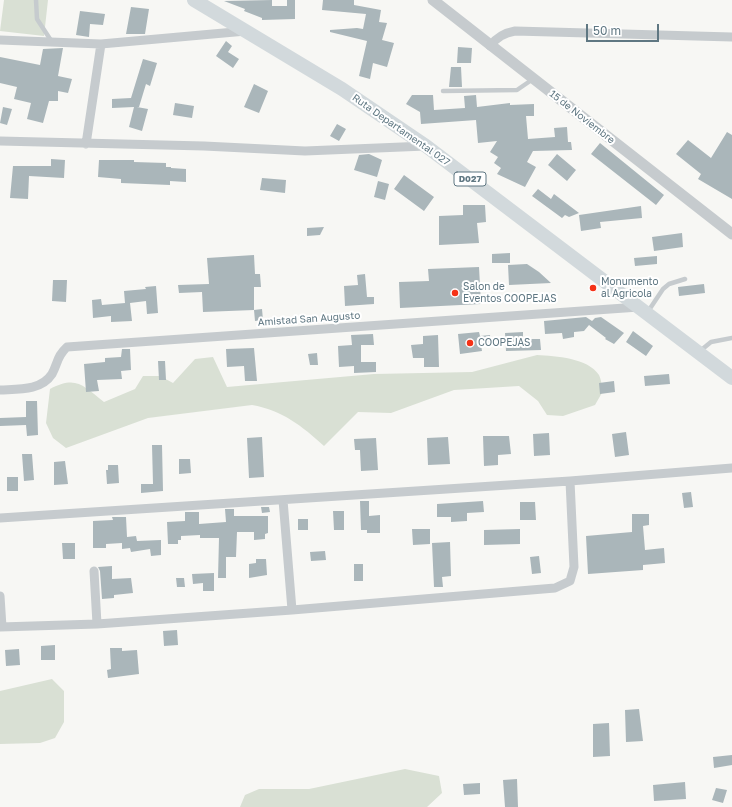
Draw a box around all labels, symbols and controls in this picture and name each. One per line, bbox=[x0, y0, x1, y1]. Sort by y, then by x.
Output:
scale bar bbox=[588, 16, 661, 42]
text: 50 m bbox=[593, 23, 621, 38]
street label: 15 de Noviembre bbox=[547, 88, 617, 146]
street label: Ruta Departamental 027 bbox=[350, 92, 452, 168]
road number: D027 bbox=[454, 172, 486, 186]
place label: Monumento al Agricola bbox=[601, 276, 658, 300]
place label: Salon de Eventos COOPEJAS bbox=[463, 281, 557, 304]
marker: Monumento al Agricola bbox=[588, 283, 598, 293]
marker: Salon de Eventos COOPEJAS bbox=[450, 288, 460, 298]
street label: Amistad San Augusto bbox=[257, 309, 361, 329]
place label: COOPEJAS bbox=[478, 337, 530, 349]
marker: COOPEJAS bbox=[465, 338, 475, 348]

